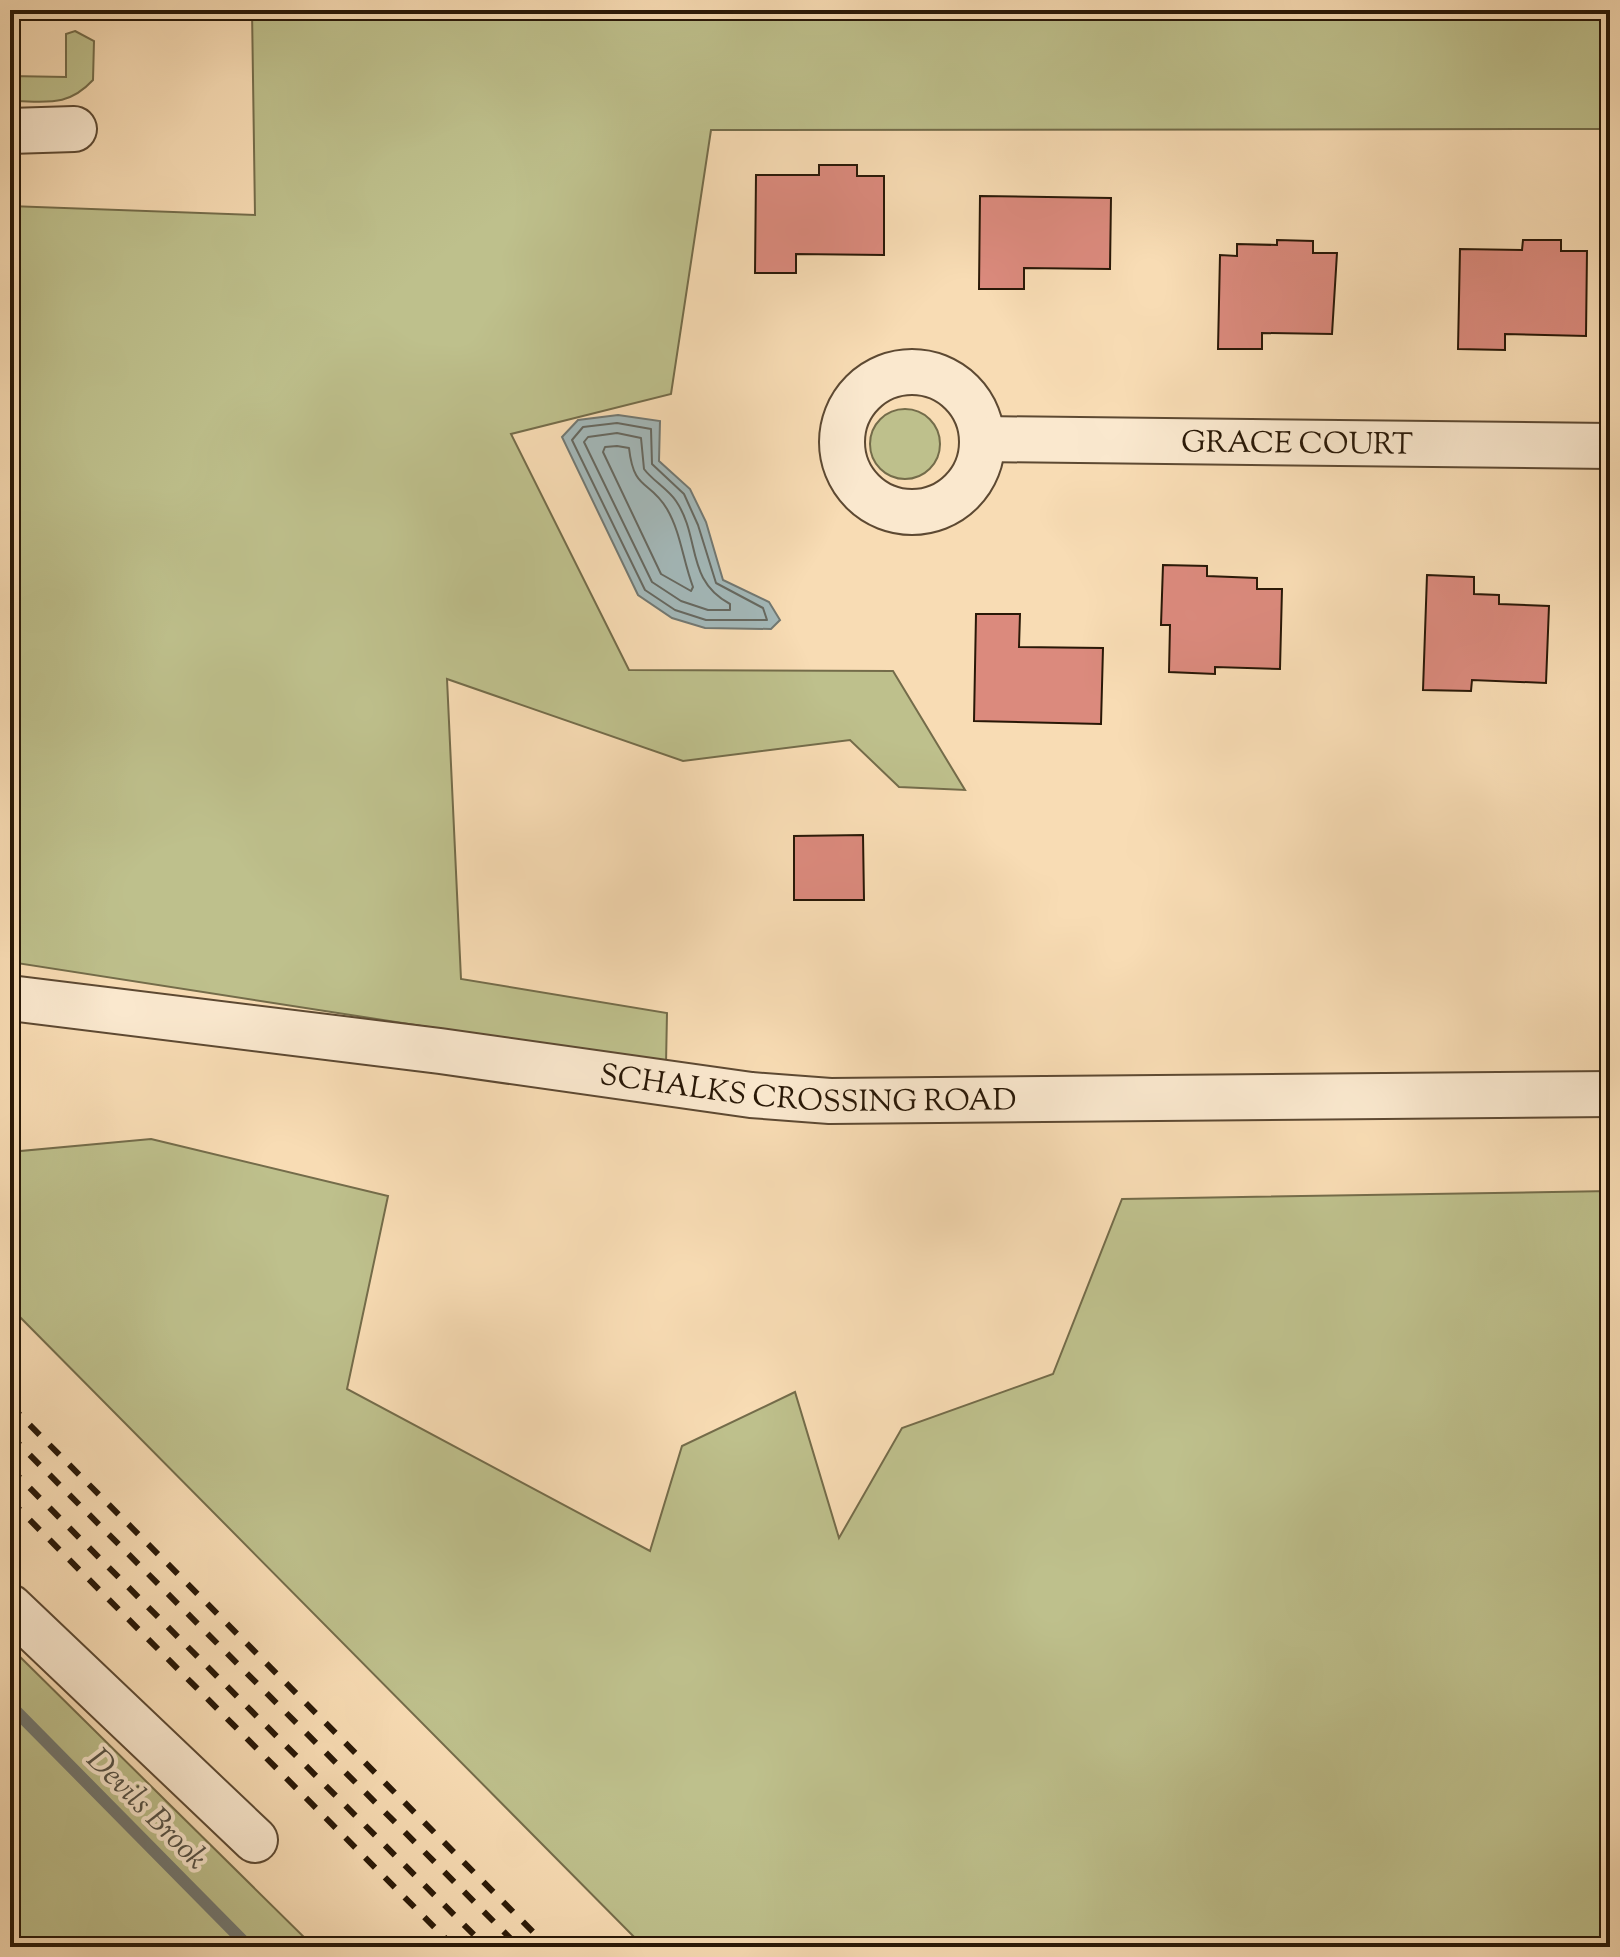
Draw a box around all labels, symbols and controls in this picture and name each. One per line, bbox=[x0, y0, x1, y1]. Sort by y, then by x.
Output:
street label: GRACE COURT bbox=[1181, 422, 1413, 468]
street label: SCHALKS CROSSING ROAD bbox=[597, 1055, 1017, 1125]
water label: Devils Brook bbox=[75, 1739, 217, 1881]

